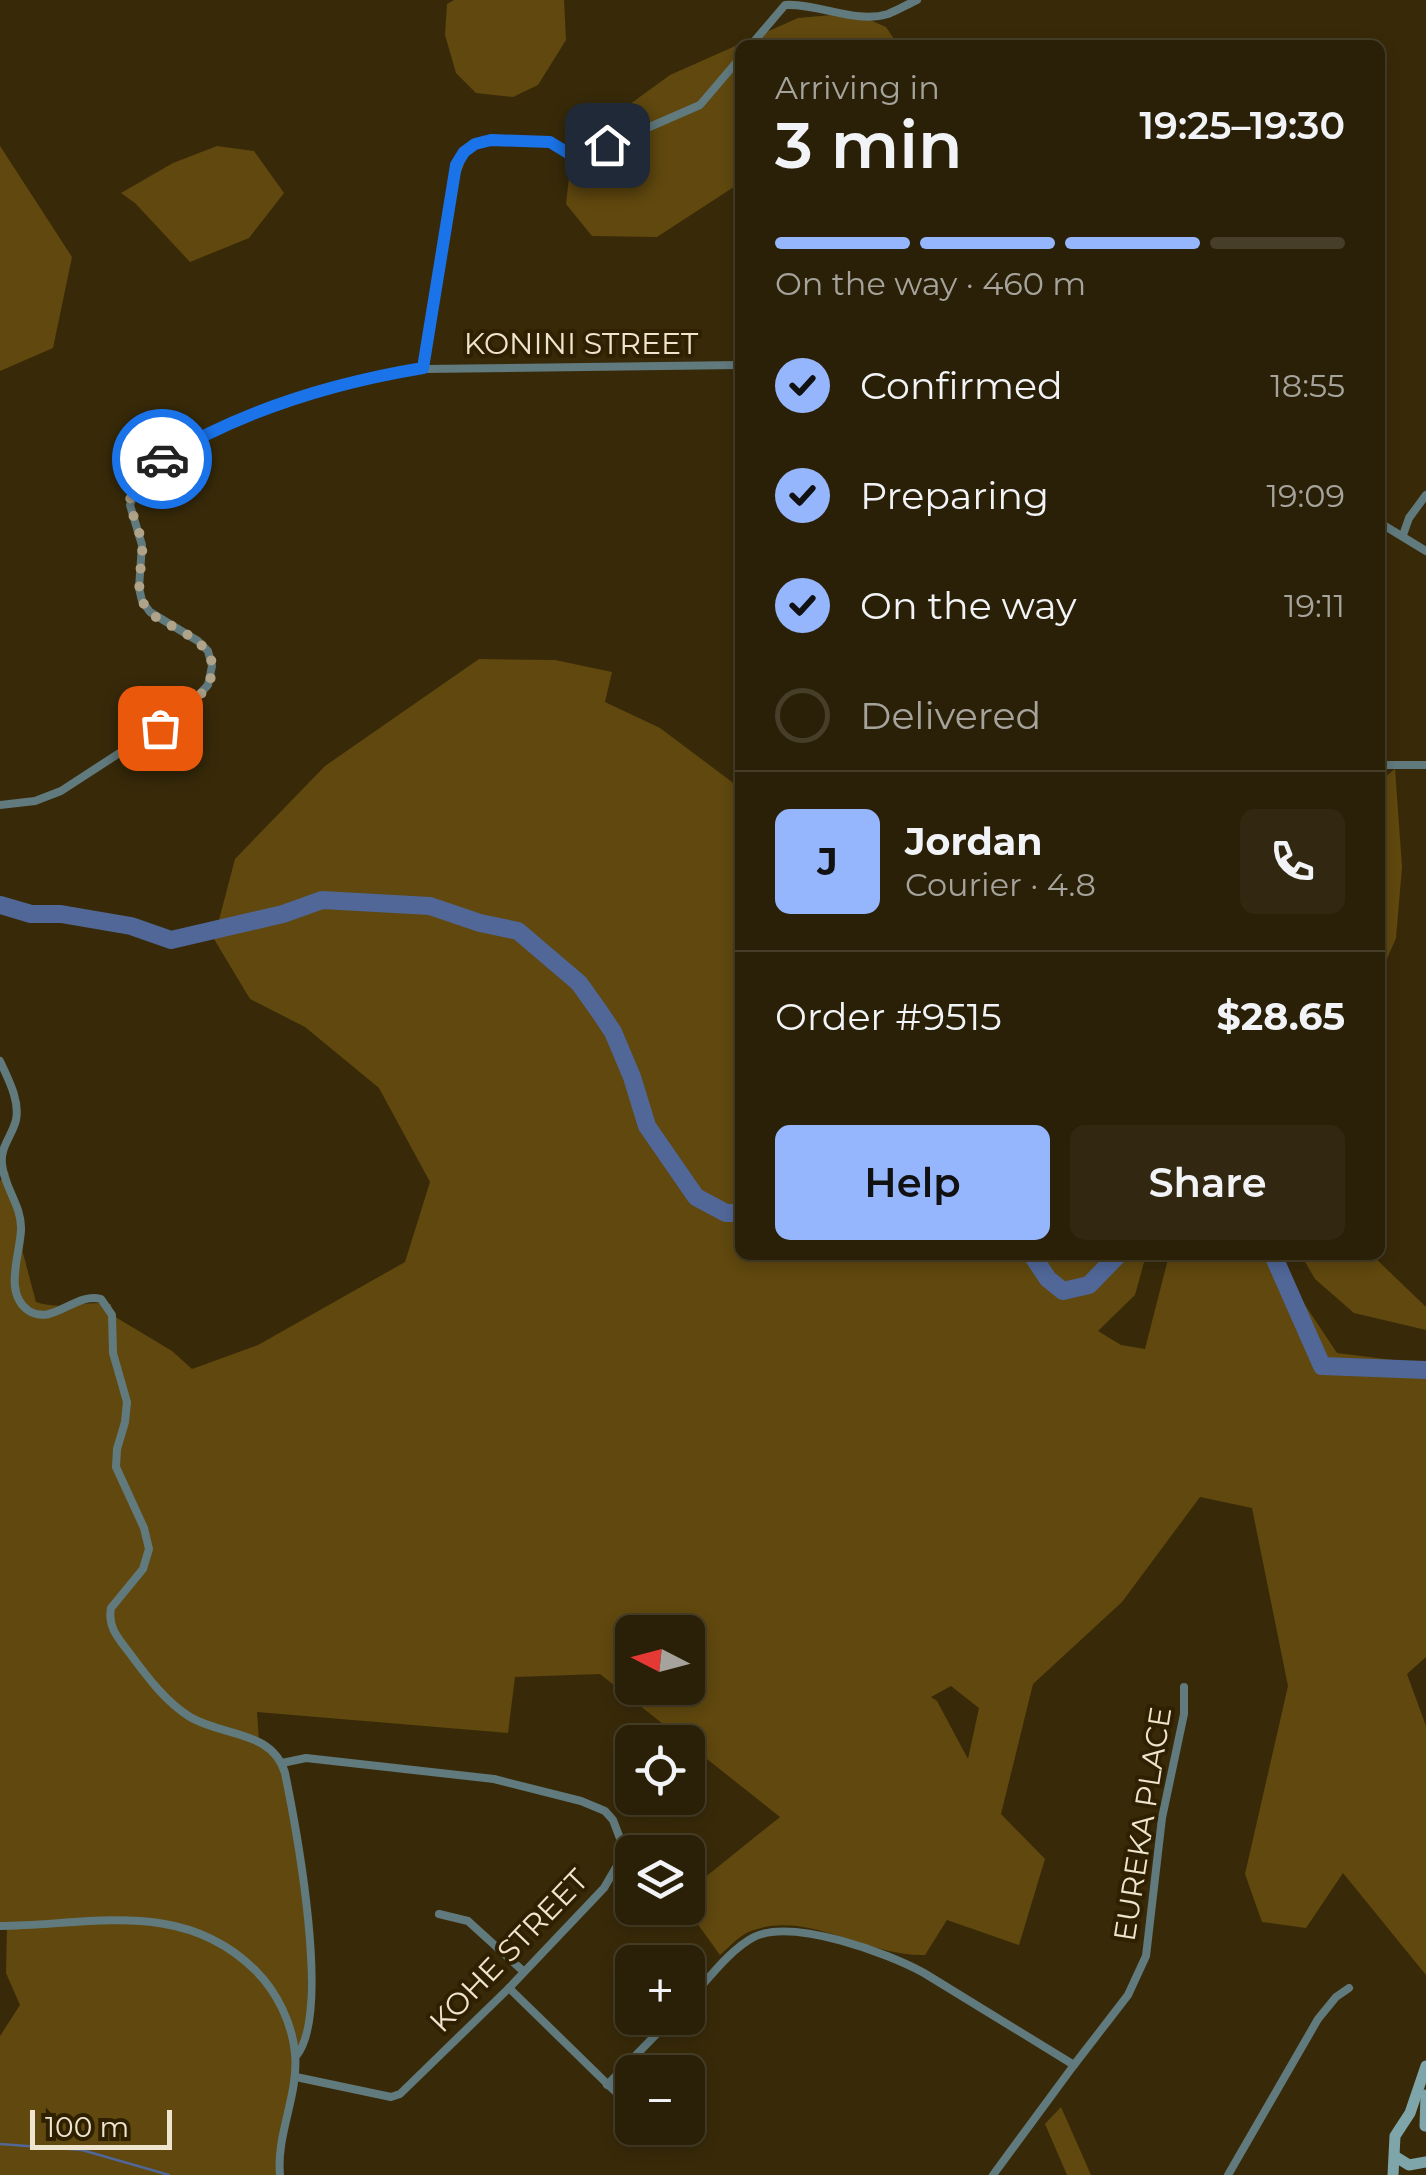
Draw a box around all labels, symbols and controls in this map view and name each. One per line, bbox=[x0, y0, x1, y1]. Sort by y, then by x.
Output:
text: Arriving in bbox=[775, 68, 940, 107]
text: 19:25–19:30 bbox=[1140, 102, 1345, 149]
pin bbox=[565, 103, 650, 188]
text: 3 min bbox=[775, 105, 963, 184]
icon: home bbox=[580, 118, 635, 173]
text: On the way · 460 m bbox=[775, 264, 1086, 303]
street label: KONINI STREET bbox=[464, 325, 699, 362]
icon: check bbox=[775, 358, 830, 413]
text: Confirmed bbox=[860, 362, 1063, 409]
text: 18:55 bbox=[1270, 366, 1345, 405]
courier bbox=[112, 409, 212, 509]
icon: car bbox=[135, 432, 190, 487]
icon: check bbox=[775, 468, 830, 523]
text: Preparing bbox=[860, 472, 1049, 519]
text: 19:09 bbox=[1267, 476, 1345, 515]
icon: check bbox=[775, 578, 830, 633]
text: On the way bbox=[860, 582, 1077, 629]
text: 19:11 bbox=[1284, 586, 1345, 625]
pin bbox=[118, 686, 203, 771]
text: Delivered bbox=[860, 692, 1041, 739]
icon: bag bbox=[133, 701, 188, 756]
button: phone bbox=[1240, 809, 1345, 914]
text: Jordan bbox=[905, 818, 1043, 865]
text: J bbox=[817, 838, 838, 885]
text: Courier · 4.8 bbox=[905, 865, 1096, 904]
text: Order #9515 bbox=[775, 993, 1002, 1040]
text: $28.65 bbox=[1217, 993, 1345, 1040]
button: Help bbox=[775, 1125, 1050, 1240]
button: Share bbox=[1070, 1125, 1345, 1240]
north arrow bbox=[615, 1615, 705, 1705]
map controls bbox=[615, 1615, 705, 2145]
street label: EUREKA PLACE bbox=[1106, 1704, 1179, 1944]
button: locate bbox=[615, 1725, 705, 1815]
button: layers bbox=[615, 1835, 705, 1925]
street label: KOHE STREET bbox=[422, 1861, 596, 2040]
button: + bbox=[615, 1945, 705, 2035]
button: − bbox=[615, 2055, 705, 2145]
scale bar bbox=[30, 2105, 172, 2150]
text: 100 m bbox=[45, 2110, 129, 2144]

